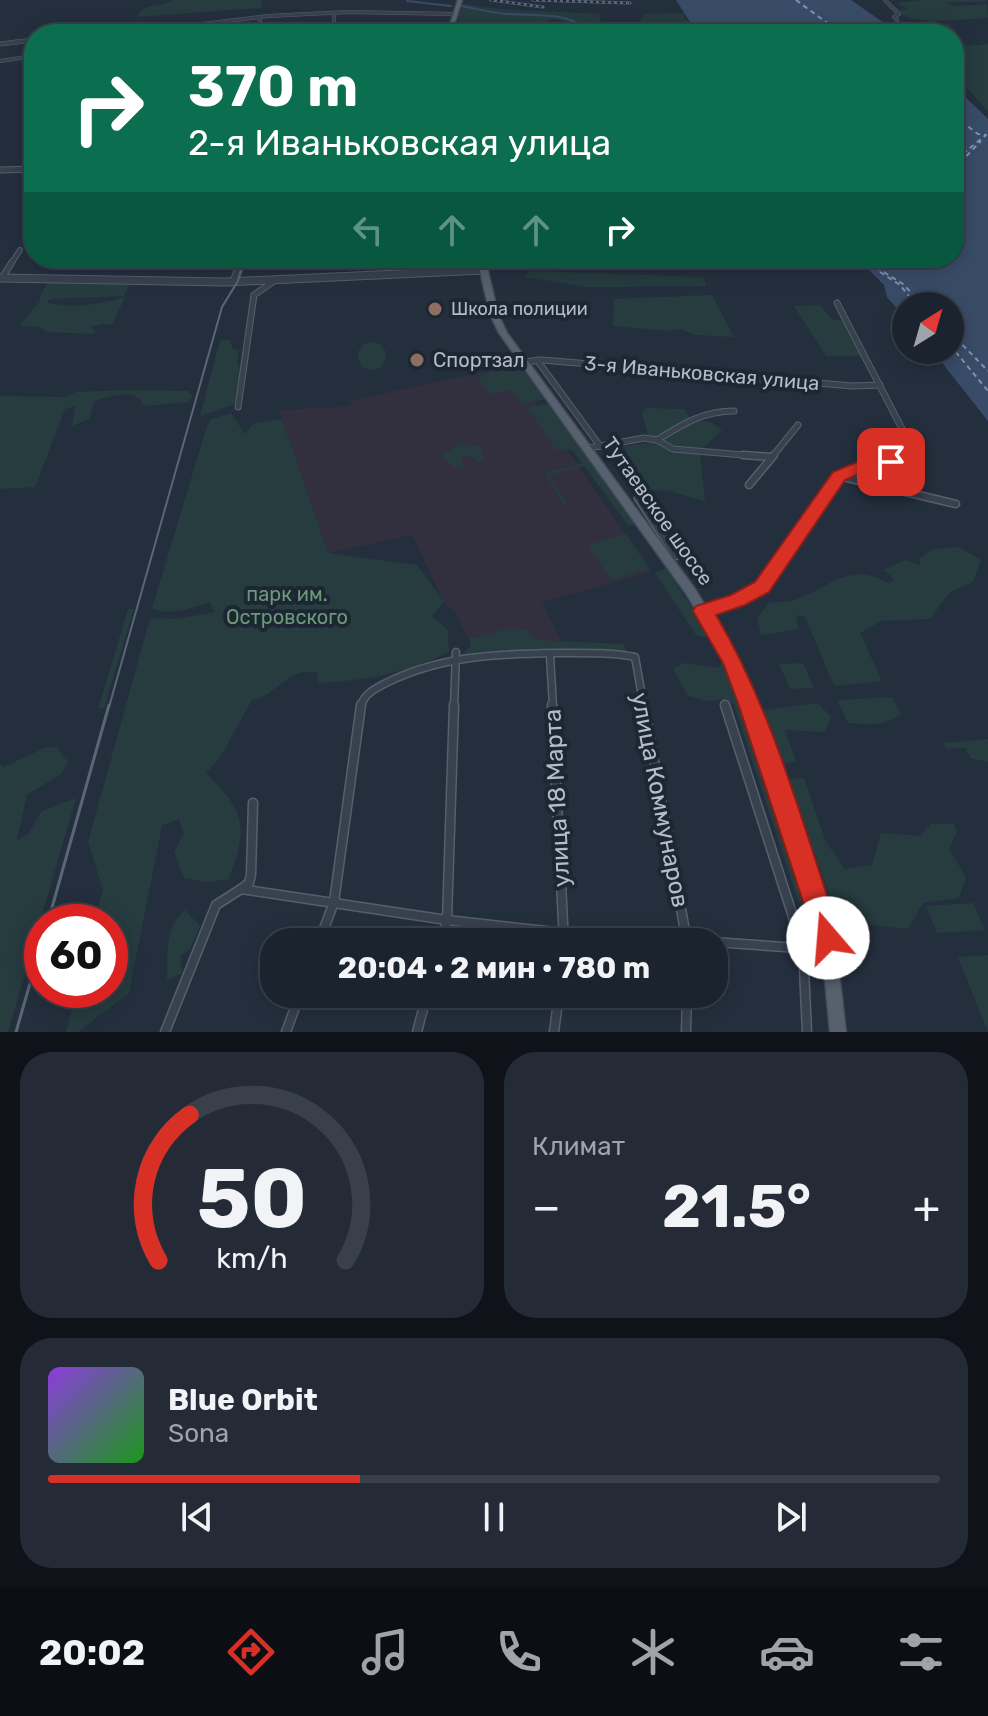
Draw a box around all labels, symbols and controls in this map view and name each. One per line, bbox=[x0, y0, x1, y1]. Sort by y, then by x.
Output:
text: 370 m bbox=[188, 54, 358, 120]
icon: right bbox=[56, 56, 160, 160]
text: 2-я Иваньковская улица bbox=[188, 121, 611, 164]
icon: left bbox=[346, 208, 390, 252]
icon: ahead bbox=[430, 208, 474, 252]
icon: ahead bbox=[514, 208, 558, 252]
icon: right bbox=[598, 208, 642, 252]
north arrow bbox=[892, 292, 964, 364]
map controls bbox=[892, 292, 964, 364]
place label: Школа полиции bbox=[451, 298, 588, 320]
marker: Школа полиции bbox=[426, 300, 444, 318]
place label: Спортзал bbox=[433, 348, 525, 372]
marker: Спортзал bbox=[408, 351, 426, 369]
street label: 3-я Иваньковская улица bbox=[583, 351, 821, 395]
pin bbox=[857, 428, 925, 496]
street label: Тутаевское шоссе bbox=[598, 432, 718, 590]
icon: arrive bbox=[869, 440, 913, 484]
park label: парк им. Островского bbox=[226, 582, 348, 629]
street label: улица Коммунаров bbox=[625, 690, 695, 910]
street label: улица 18 Марта bbox=[538, 708, 576, 888]
position arrow bbox=[786, 896, 870, 980]
speed limit sign: 60 bbox=[24, 904, 128, 1008]
text: 20:04 · 2 мин · 780 m bbox=[338, 950, 650, 986]
text: Климат bbox=[532, 1131, 625, 1162]
text: 50 bbox=[197, 1149, 307, 1248]
text: 21.5° bbox=[662, 1171, 811, 1242]
text: − bbox=[532, 1181, 561, 1233]
text: + bbox=[913, 1181, 940, 1233]
text: km/h bbox=[216, 1241, 288, 1275]
text: Blue Orbit bbox=[168, 1382, 318, 1418]
text: Sona bbox=[168, 1418, 229, 1449]
icon: previous bbox=[175, 1495, 219, 1539]
icon: pause bbox=[472, 1495, 516, 1539]
icon: next bbox=[769, 1495, 813, 1539]
icon: directions bbox=[223, 1624, 279, 1680]
icon: music bbox=[357, 1624, 413, 1680]
icon: phone bbox=[491, 1624, 547, 1680]
icon: climate bbox=[625, 1624, 681, 1680]
icon: car bbox=[759, 1624, 815, 1680]
icon: filters bbox=[893, 1624, 949, 1680]
text: 20:02 bbox=[39, 1631, 145, 1674]

